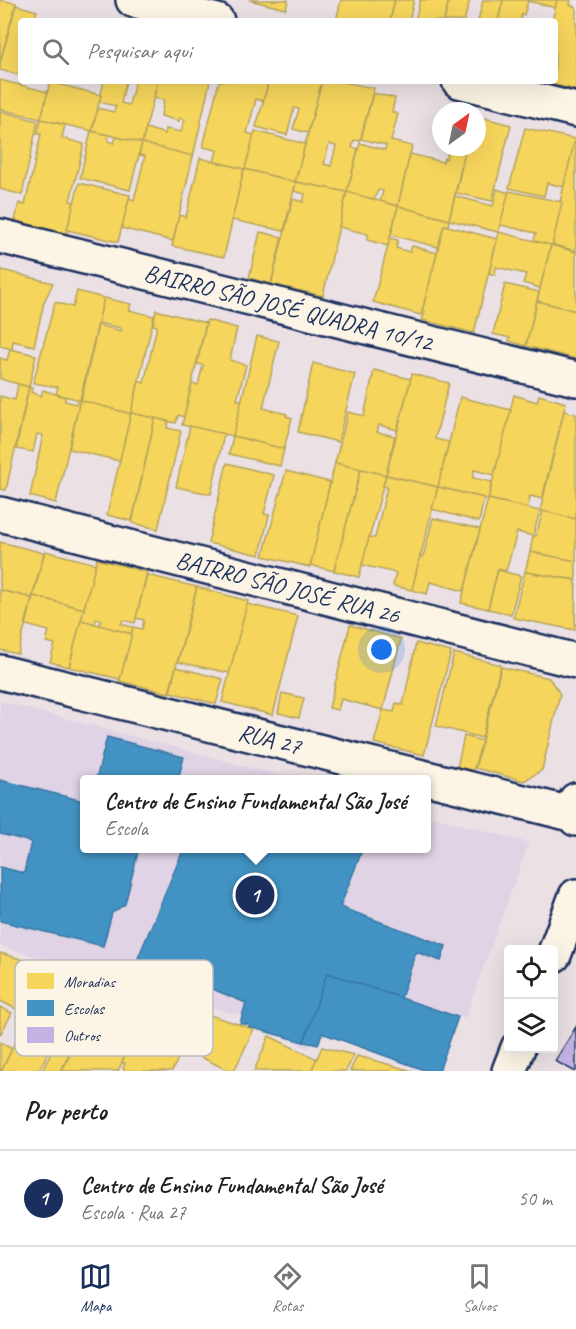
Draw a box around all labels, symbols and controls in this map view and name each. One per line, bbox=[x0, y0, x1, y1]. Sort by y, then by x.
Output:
search box bbox=[18, 18, 558, 84]
icon: search bbox=[39, 35, 72, 68]
text: Pesquisar aqui bbox=[87, 37, 192, 65]
north arrow bbox=[432, 102, 486, 156]
street label: BAIRRO SÃO JOSÉ QUADRA 10/12 bbox=[141, 257, 438, 358]
street label: BAIRRO SÃO JOSÉ RUA 26 bbox=[173, 545, 404, 631]
your location bbox=[367, 635, 396, 664]
street label: RUA 27 bbox=[235, 717, 305, 762]
popup bbox=[80, 775, 431, 853]
text: Centro de Ensino Fundamental São José bbox=[105, 788, 406, 816]
text: Escola bbox=[105, 816, 148, 841]
pin: 1 bbox=[236, 872, 274, 918]
map controls bbox=[504, 945, 558, 1053]
button: locate bbox=[504, 945, 558, 999]
legend bbox=[15, 960, 213, 1056]
text: Moradias bbox=[64, 972, 117, 992]
text: Escolas bbox=[64, 999, 105, 1019]
button: layers bbox=[504, 999, 558, 1053]
text: Outros bbox=[64, 1026, 102, 1046]
text: Por perto bbox=[24, 1094, 106, 1127]
text: Centro de Ensino Fundamental São José bbox=[81, 1172, 382, 1200]
text: 1 bbox=[39, 1186, 48, 1211]
text: 50 m bbox=[518, 1186, 552, 1211]
text: Escola · Rua 27 bbox=[81, 1200, 186, 1225]
tab: Mapa bbox=[79, 1260, 112, 1316]
tab: Rotas bbox=[271, 1260, 304, 1316]
tab: Salvos bbox=[463, 1260, 497, 1316]

